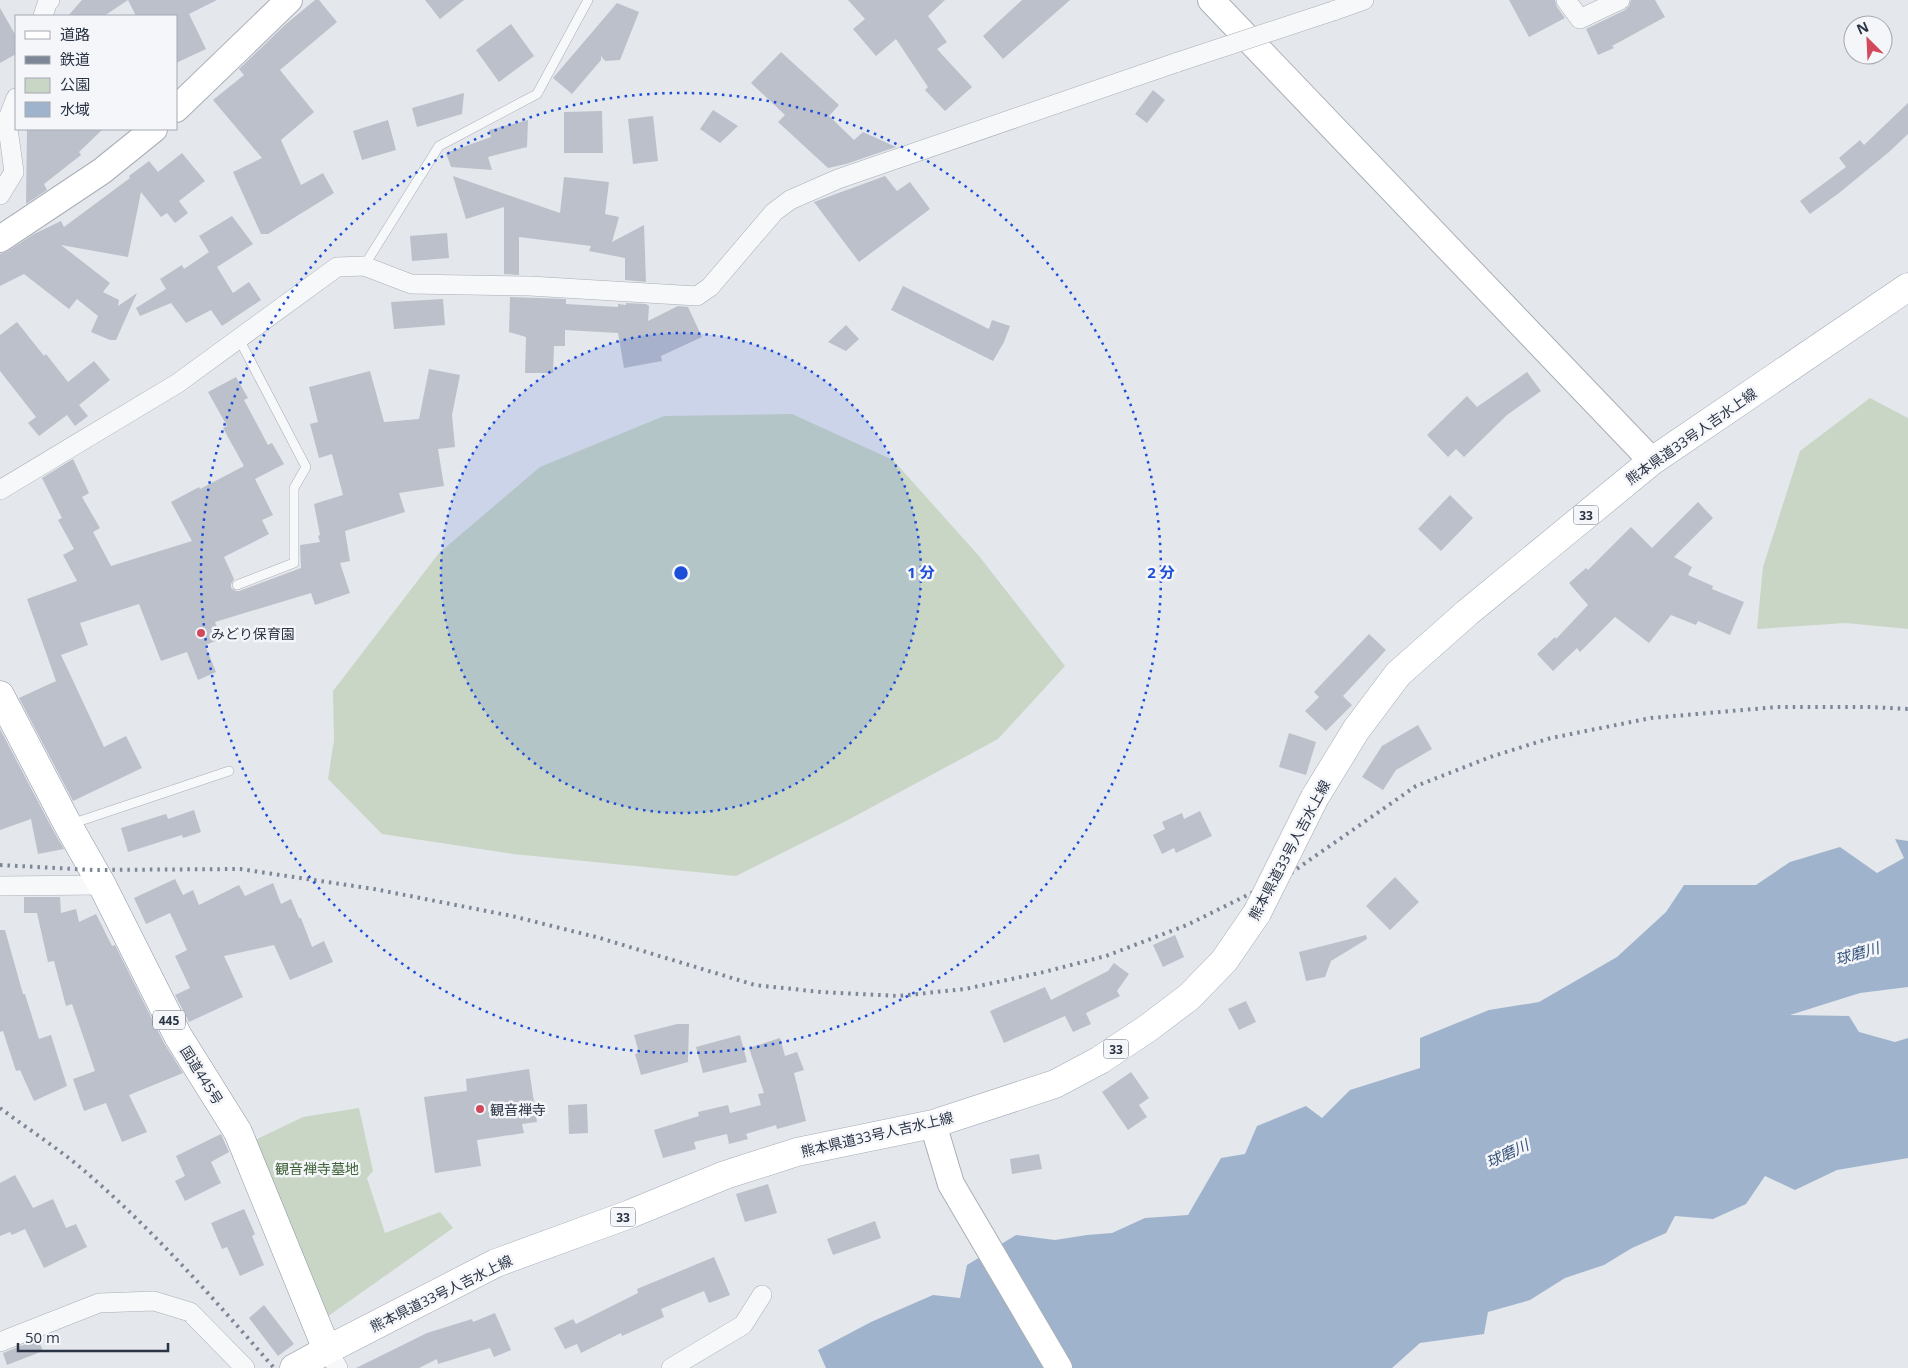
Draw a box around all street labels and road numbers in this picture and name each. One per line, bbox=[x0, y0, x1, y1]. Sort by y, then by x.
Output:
street label: 熊本県道33号人吉水上線 bbox=[1622, 383, 1760, 489]
road number: 33 bbox=[1574, 506, 1598, 524]
street label: 熊本県道33号人吉水上線 bbox=[1244, 777, 1334, 923]
road number: 445 bbox=[153, 1010, 185, 1030]
road number: 33 bbox=[1104, 1040, 1128, 1058]
street label: 国道445号 bbox=[176, 1042, 228, 1108]
street label: 熊本県道33号人吉水上線 bbox=[799, 1107, 955, 1161]
road number: 33 bbox=[610, 1208, 636, 1226]
street label: 熊本県道33号人吉水上線 bbox=[367, 1250, 515, 1336]

